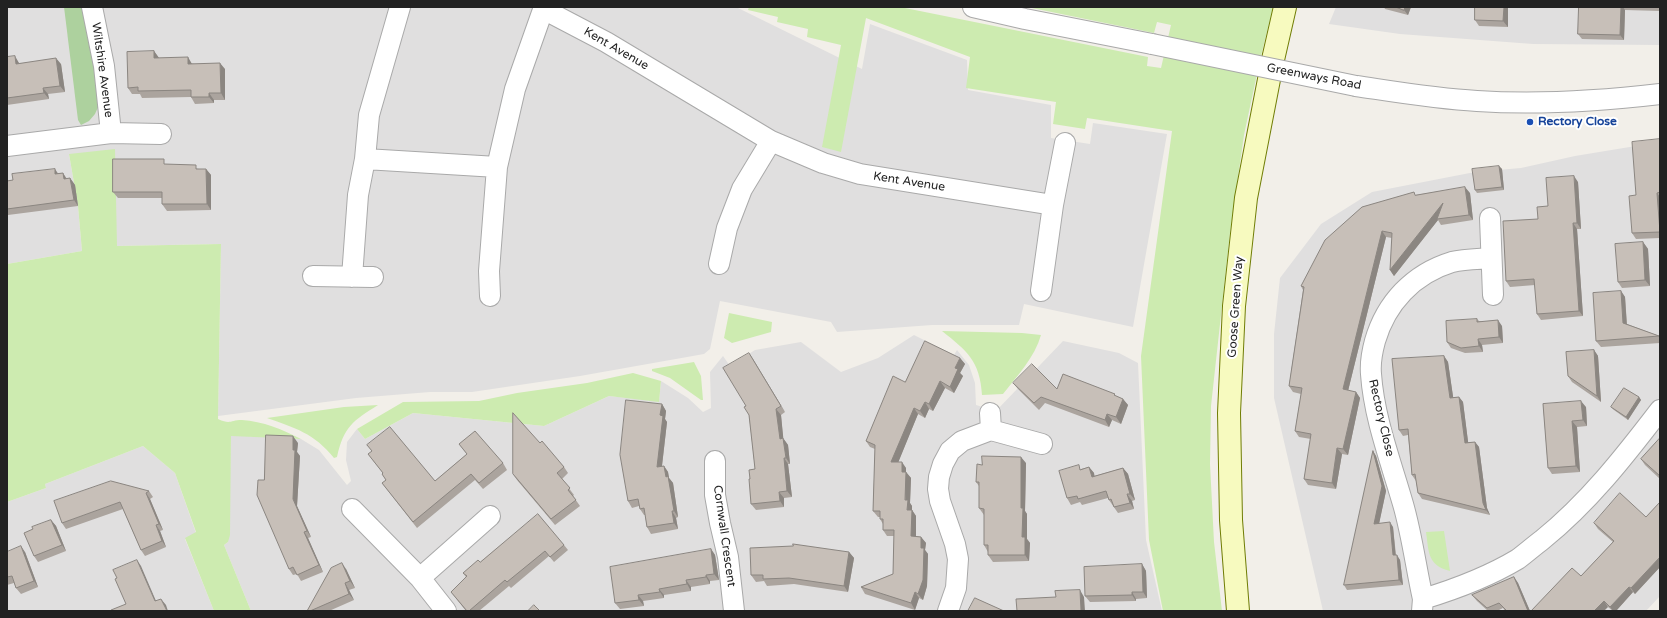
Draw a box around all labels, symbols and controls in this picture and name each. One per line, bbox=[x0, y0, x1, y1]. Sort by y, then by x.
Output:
street label: Wiltshire Avenue bbox=[88, 22, 116, 118]
street label: Kent Avenue bbox=[581, 25, 651, 73]
street label: Greenways Road bbox=[1266, 61, 1362, 93]
place label: Rectory Close bbox=[1538, 115, 1617, 129]
marker: Rectory Close bbox=[1525, 117, 1535, 127]
street label: Kent Avenue bbox=[872, 169, 946, 195]
street label: Goose Green Way bbox=[1225, 256, 1247, 358]
street label: Rectory Close bbox=[1365, 378, 1397, 458]
street label: Cornwall Crescent bbox=[710, 484, 738, 588]

